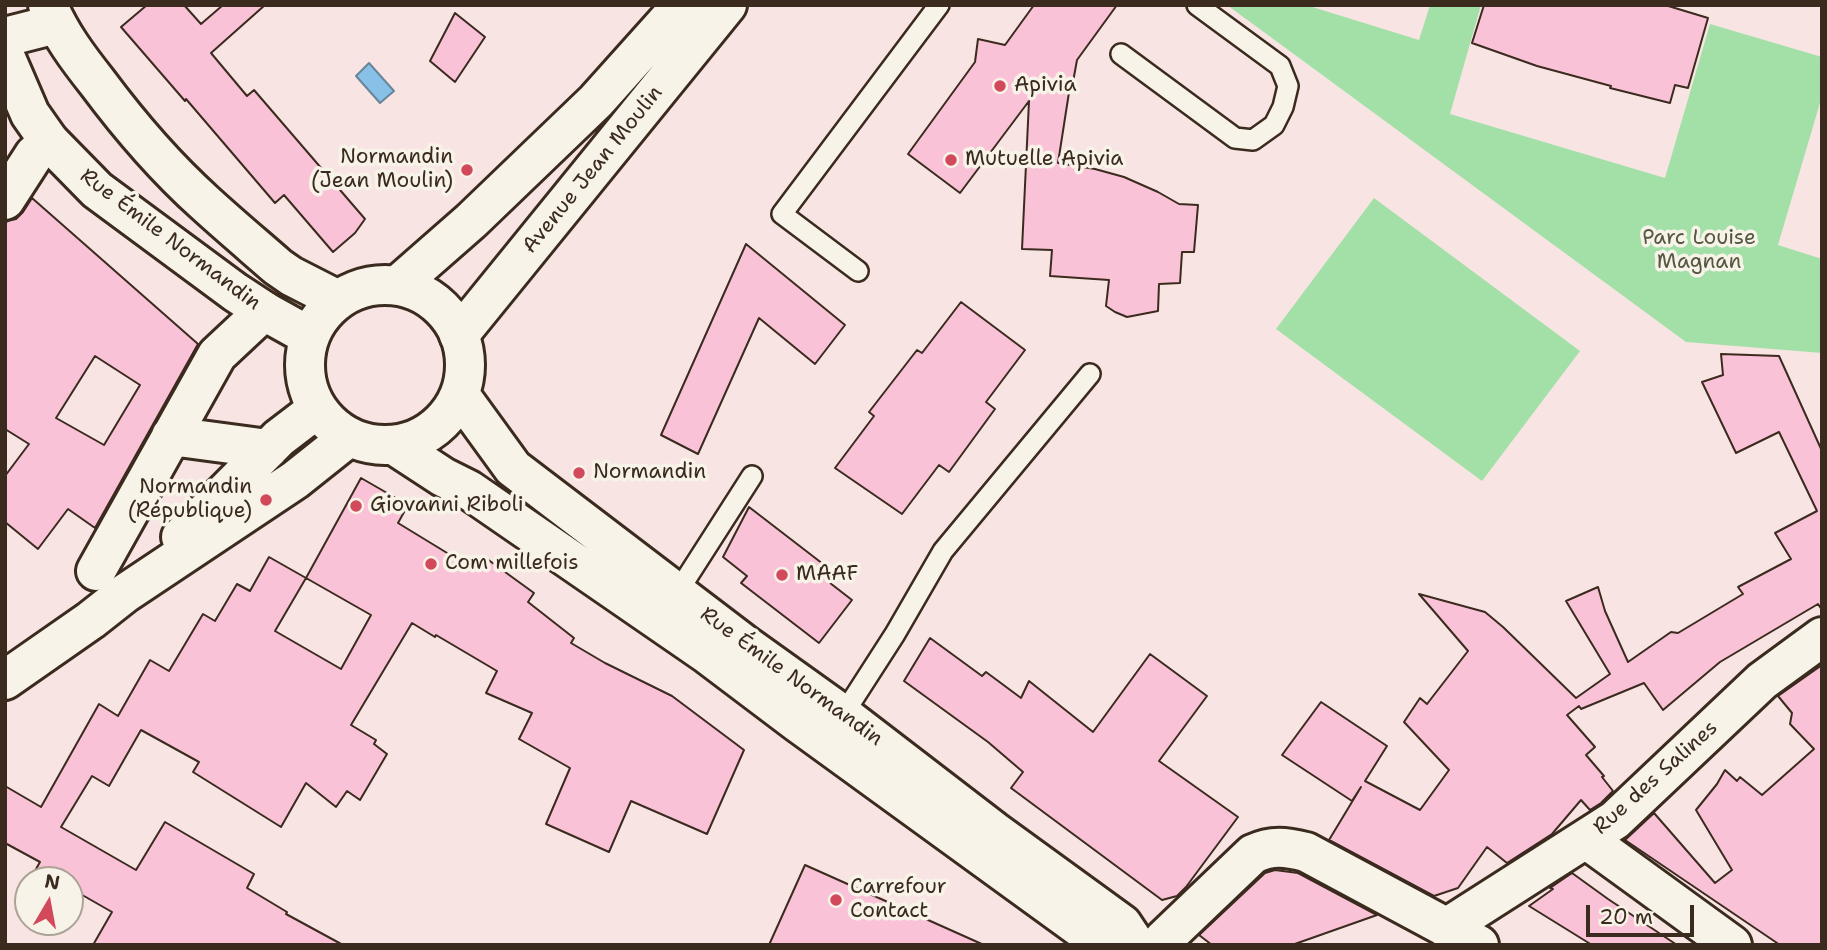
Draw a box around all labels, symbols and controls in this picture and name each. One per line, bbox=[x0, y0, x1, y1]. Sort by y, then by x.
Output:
place label: Apivia bbox=[1014, 73, 1077, 99]
marker: Apivia bbox=[992, 78, 1008, 94]
street label: Avenue Jean Moulin bbox=[518, 81, 668, 259]
place label: Normandin (Jean Moulin) bbox=[311, 145, 453, 195]
place label: Mutuelle Apivia bbox=[965, 147, 1123, 173]
marker: Mutuelle Apivia bbox=[943, 152, 959, 168]
marker: Normandin (Jean Moulin) bbox=[459, 162, 475, 178]
street label: Rue Émile Normandin bbox=[75, 164, 265, 316]
park label: Parc Louise Magnan bbox=[1642, 226, 1756, 276]
place label: Normandin bbox=[593, 460, 706, 486]
marker: Normandin bbox=[571, 465, 587, 481]
place label: Normandin (République) bbox=[127, 475, 252, 525]
marker: Normandin (République) bbox=[258, 492, 274, 508]
place label: Giovanni Riboli bbox=[370, 493, 524, 519]
marker: Giovanni Riboli bbox=[348, 498, 364, 514]
place label: Com millefois bbox=[445, 551, 579, 577]
marker: Com millefois bbox=[423, 556, 439, 572]
place label: MAAF bbox=[796, 562, 858, 588]
marker: MAAF bbox=[774, 567, 790, 583]
street label: Rue Émile Normandin bbox=[695, 602, 887, 752]
street label: Rue des Salines bbox=[1589, 716, 1723, 840]
north arrow bbox=[14, 866, 84, 936]
text: N bbox=[43, 868, 62, 895]
place label: Carrefour Contact bbox=[850, 875, 947, 925]
scale bar bbox=[1589, 890, 1698, 934]
marker: Carrefour Contact bbox=[828, 892, 844, 908]
text: 20 m bbox=[1599, 903, 1653, 931]

